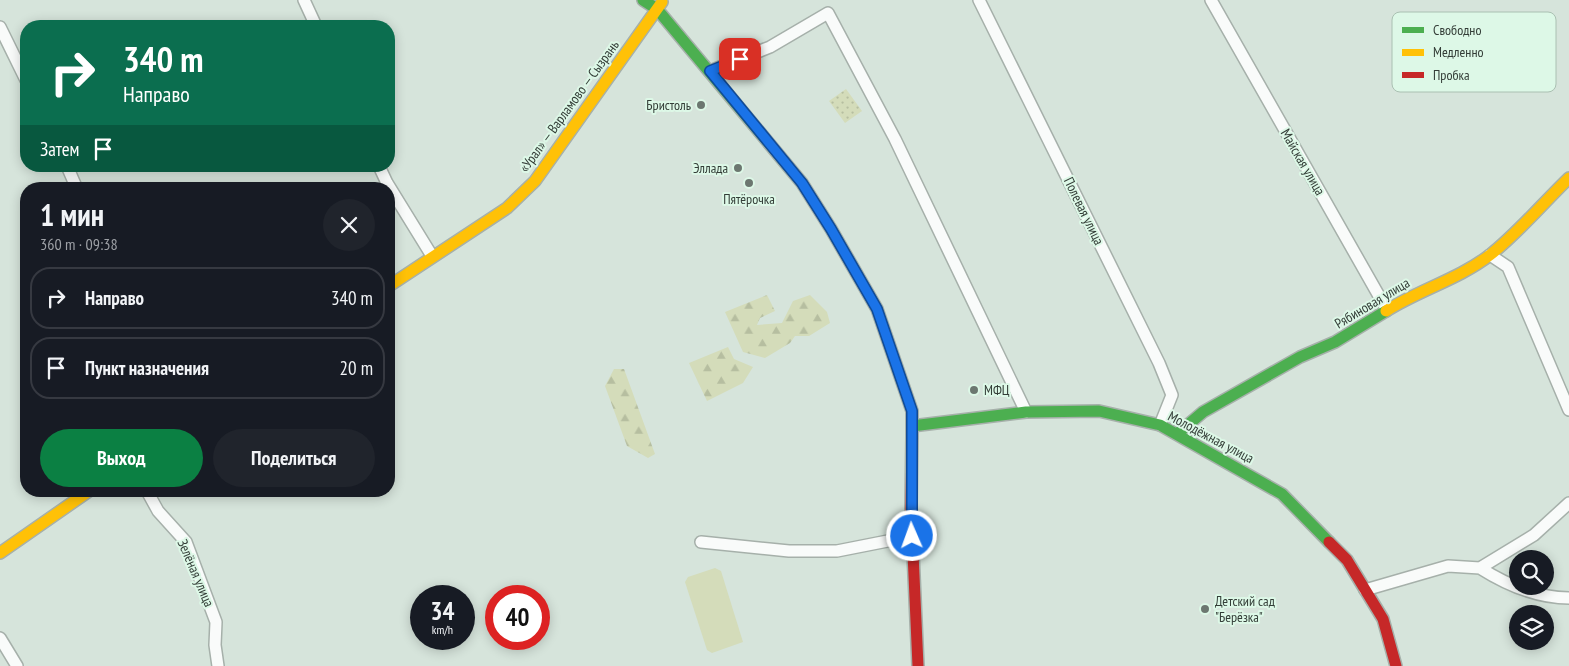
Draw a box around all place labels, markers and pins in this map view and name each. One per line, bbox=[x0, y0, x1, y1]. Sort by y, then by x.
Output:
pin bbox=[719, 38, 761, 80]
place label: Бристоль bbox=[646, 96, 691, 114]
marker: Бристоль bbox=[695, 99, 707, 111]
place label: Эллада bbox=[693, 159, 728, 177]
marker: Эллада bbox=[732, 162, 744, 174]
marker: Пятёрочка bbox=[743, 177, 755, 189]
place label: Пятёрочка bbox=[723, 190, 775, 208]
place label: МФЦ bbox=[984, 381, 1010, 399]
marker: МФЦ bbox=[968, 384, 980, 396]
place label: Детский сад "Берёзка" bbox=[1215, 592, 1275, 626]
marker: Детский сад "Берёзка" bbox=[1199, 603, 1211, 615]

